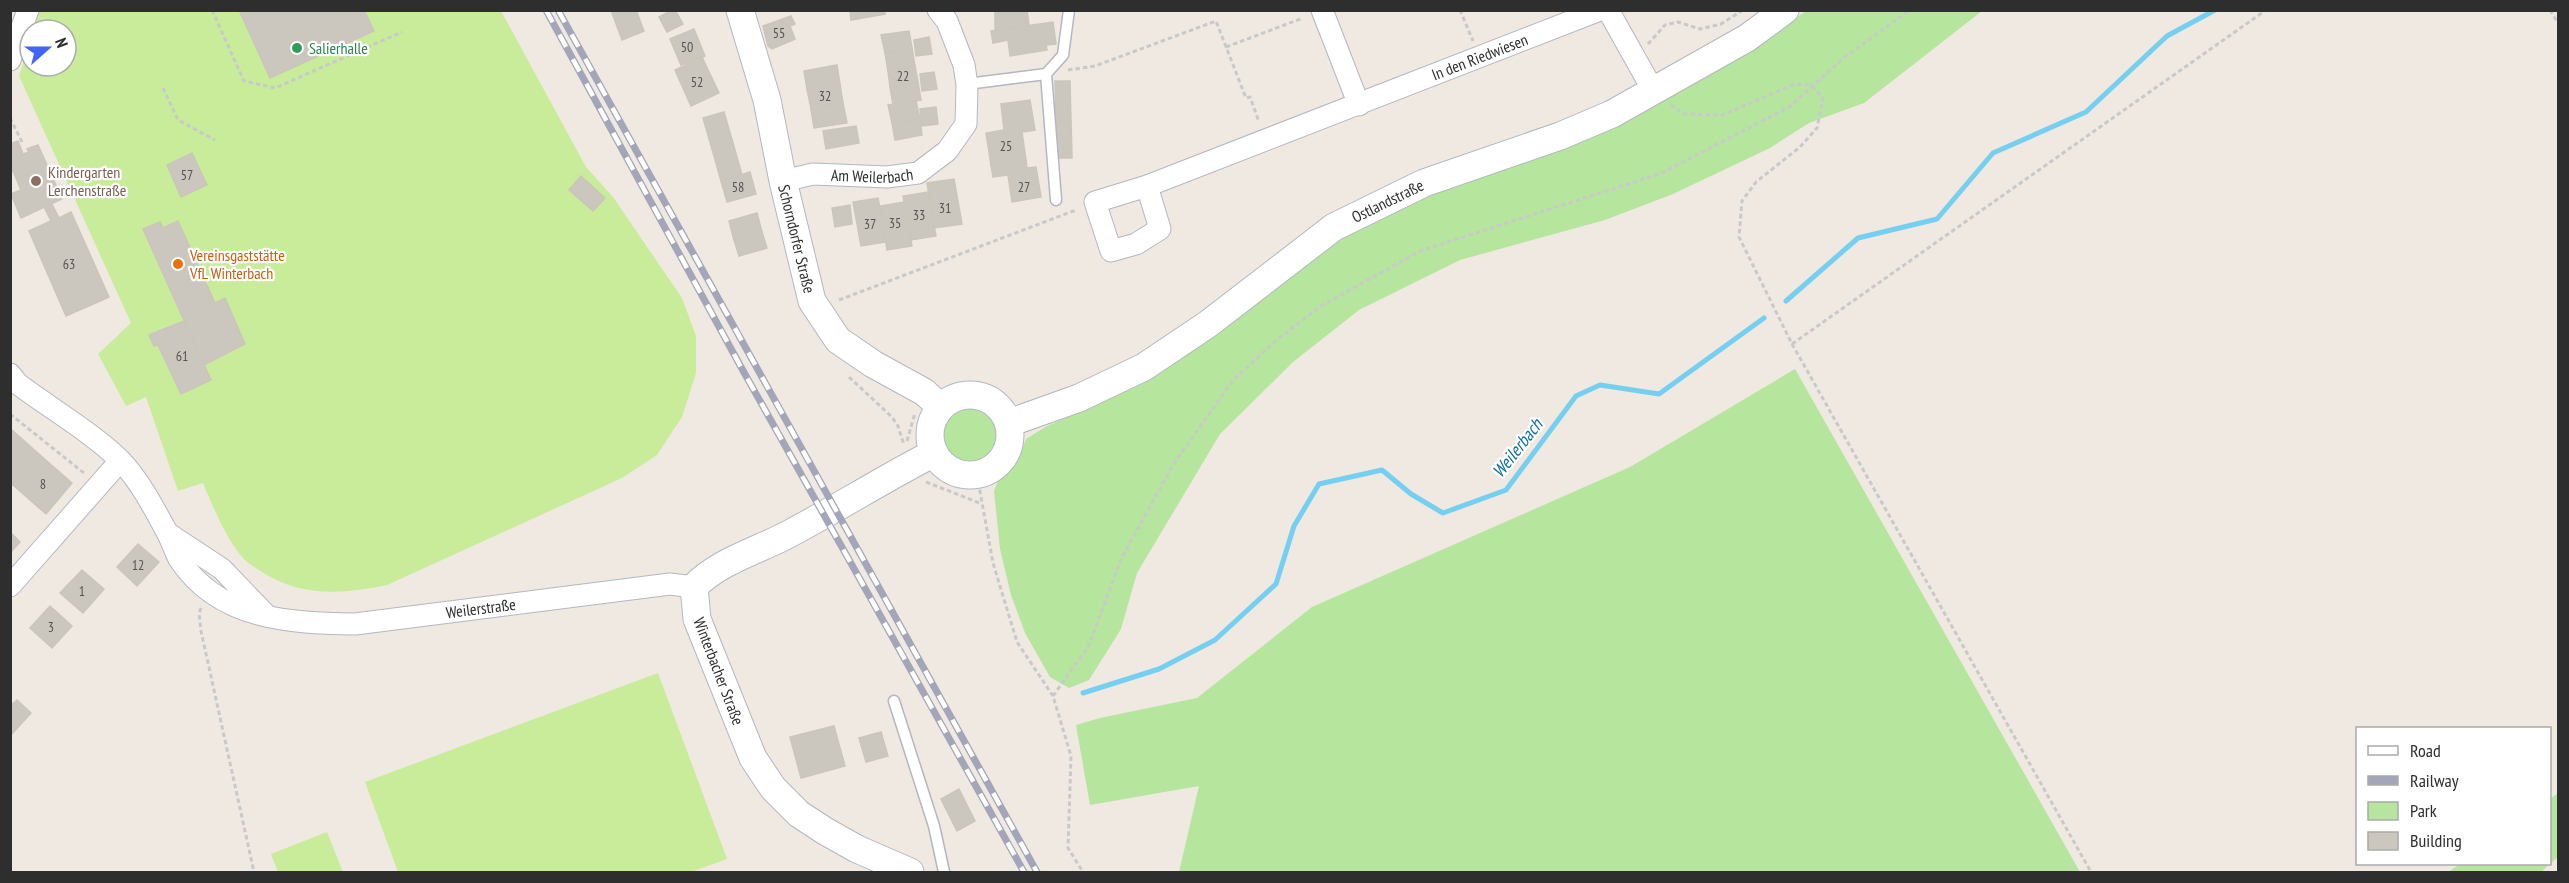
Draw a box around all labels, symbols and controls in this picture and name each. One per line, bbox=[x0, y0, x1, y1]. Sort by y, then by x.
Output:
north arrow bbox=[18, 18, 78, 78]
house number: 55 bbox=[773, 24, 785, 42]
street label: In den Riedwiesen bbox=[1429, 29, 1531, 84]
text: N bbox=[51, 35, 73, 50]
place label: Salierhalle bbox=[309, 38, 368, 58]
house number: 50 bbox=[681, 38, 693, 56]
marker: Salierhalle bbox=[290, 41, 304, 55]
house number: 22 bbox=[897, 67, 909, 85]
house number: 52 bbox=[691, 73, 703, 91]
house number: 32 bbox=[819, 87, 831, 105]
house number: 25 bbox=[1000, 137, 1012, 155]
place label: Kindergarten Lerchenstraße bbox=[48, 162, 126, 200]
street label: Am Weilerbach bbox=[831, 164, 914, 187]
house number: 57 bbox=[181, 166, 193, 184]
marker: Kindergarten Lerchenstraße bbox=[29, 174, 43, 188]
street label: Ostlandstraße bbox=[1348, 175, 1427, 227]
house number: 58 bbox=[732, 178, 744, 196]
house number: 27 bbox=[1018, 178, 1030, 196]
street label: Schorndorfer Straße bbox=[774, 182, 820, 295]
house number: 31 bbox=[939, 199, 951, 217]
house number: 33 bbox=[913, 206, 925, 224]
house number: 35 bbox=[889, 214, 901, 232]
house number: 37 bbox=[864, 215, 876, 233]
place label: Vereinsgaststätte VfL Winterbach bbox=[189, 245, 285, 283]
house number: 63 bbox=[63, 255, 75, 273]
marker: Vereinsgaststätte VfL Winterbach bbox=[171, 257, 185, 271]
house number: 61 bbox=[176, 347, 188, 365]
water label: Weilerbach bbox=[1487, 413, 1548, 482]
house number: 8 bbox=[40, 475, 46, 493]
house number: 12 bbox=[132, 556, 144, 574]
house number: 1 bbox=[79, 582, 85, 600]
street label: Weilerstraße bbox=[445, 594, 517, 622]
street label: Winterbacher Straße bbox=[689, 614, 749, 728]
house number: 3 bbox=[48, 618, 54, 636]
legend bbox=[2356, 727, 2551, 865]
text: Road bbox=[2410, 739, 2441, 762]
text: Railway bbox=[2410, 769, 2459, 792]
text: Park bbox=[2410, 799, 2437, 822]
text: Building bbox=[2410, 829, 2462, 852]

